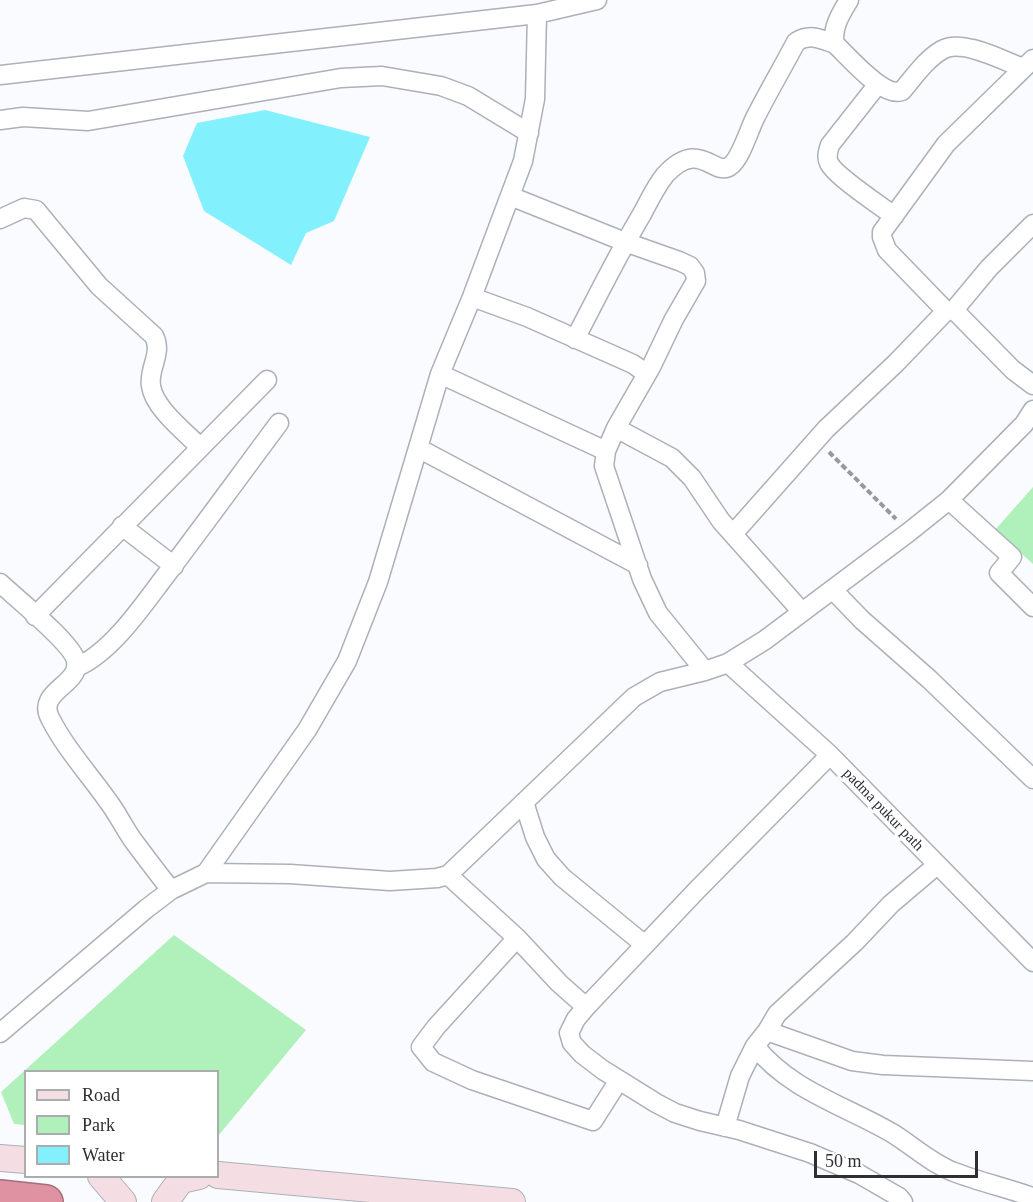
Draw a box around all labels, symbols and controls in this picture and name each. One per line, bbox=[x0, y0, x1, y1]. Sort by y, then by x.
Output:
street label: padma pukur path bbox=[839, 765, 927, 855]
legend bbox=[24, 1070, 219, 1178]
text: Road bbox=[82, 1085, 120, 1105]
text: Park bbox=[82, 1115, 115, 1135]
scale bar bbox=[817, 1139, 980, 1177]
text: Water bbox=[82, 1145, 125, 1165]
text: 50 m bbox=[825, 1151, 862, 1171]

